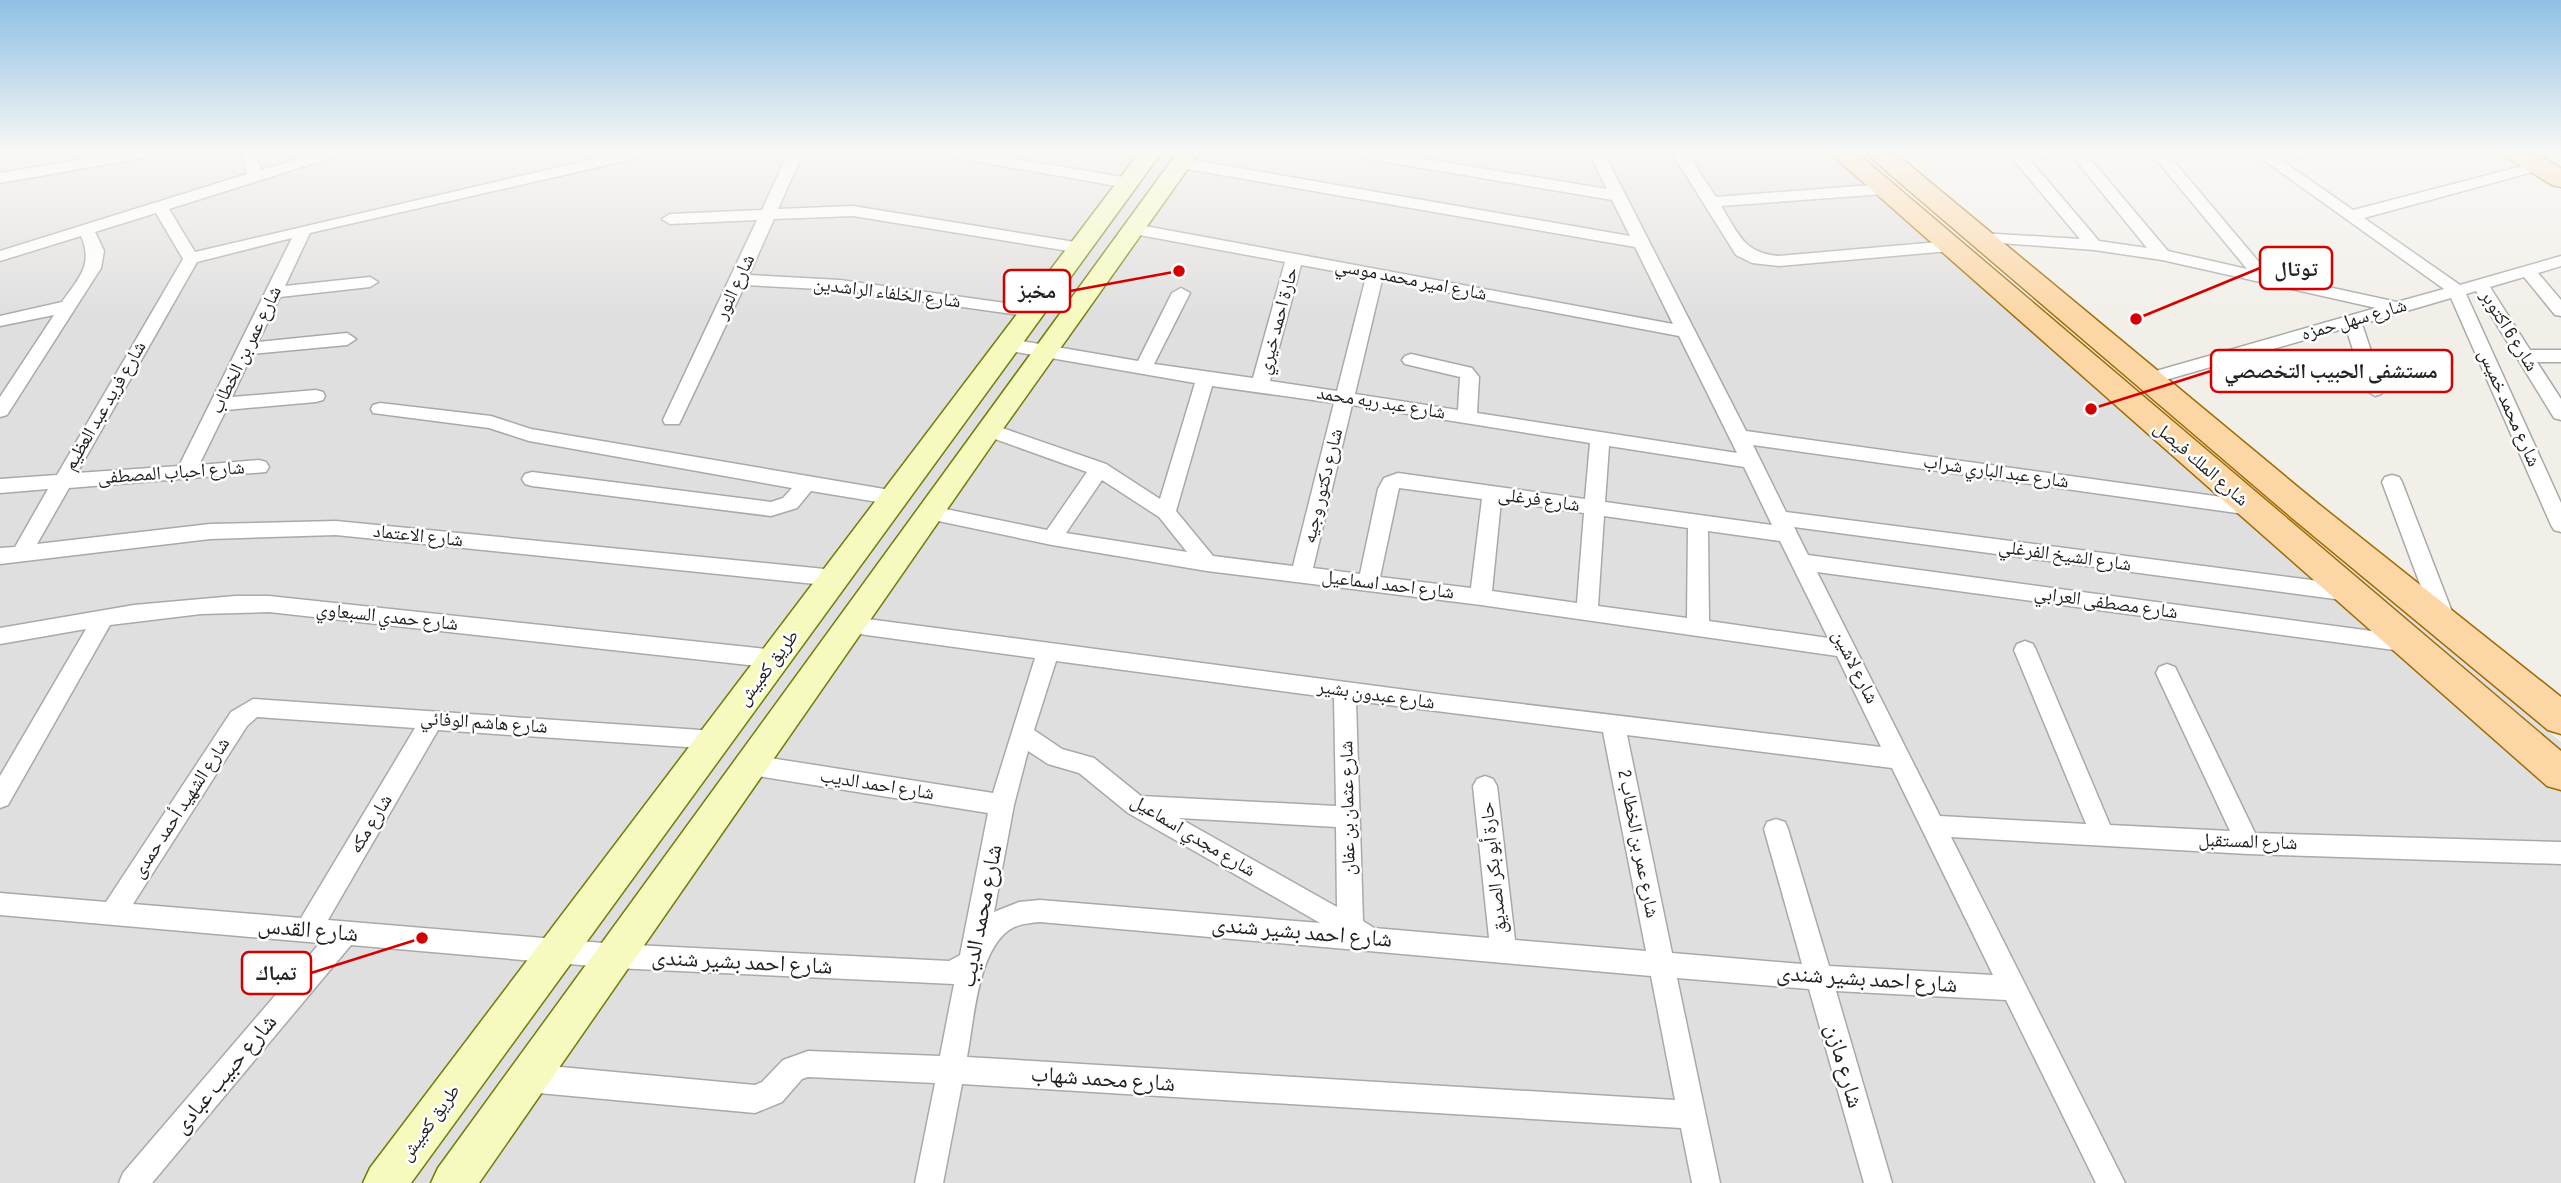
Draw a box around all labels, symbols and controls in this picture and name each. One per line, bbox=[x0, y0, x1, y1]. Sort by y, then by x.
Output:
callout: توتال bbox=[2260, 247, 2332, 289]
street label: شارع النور bbox=[709, 251, 760, 324]
street label: شارع امير محمد موسي bbox=[1333, 254, 1489, 309]
text: توتال bbox=[2274, 257, 2318, 282]
street label: حارة احمد خيري bbox=[1253, 265, 1306, 378]
callout: مخبز bbox=[1004, 270, 1070, 312]
street label: شارع الخلفاء الراشدين bbox=[812, 273, 962, 313]
text: مخبز bbox=[1017, 279, 1056, 304]
street label: شارع عمر بن الخطاب bbox=[205, 282, 287, 418]
street label: شارع 6 اكتوبر bbox=[2474, 285, 2543, 376]
street label: شارع سهل حمزه bbox=[2299, 294, 2409, 346]
street label: شارع فريد عبد العظيم bbox=[59, 337, 151, 475]
street label: شارع محمد خميس bbox=[2473, 346, 2545, 470]
callout: مستشفى الحبيب التخصصي bbox=[2211, 350, 2452, 392]
text: مستشفى الحبيب التخصصي bbox=[2224, 359, 2438, 387]
street label: شارع عبد ريه محمد bbox=[1315, 381, 1447, 425]
street label: شارع الملك فيصل bbox=[2149, 417, 2253, 511]
street label: شارع دكتور وجيه bbox=[1298, 426, 1348, 546]
street label: شارع عبد الباري شراب bbox=[1921, 450, 2070, 496]
street label: شارع احباب المصطفى bbox=[97, 456, 245, 490]
street label: شارع فرغلى bbox=[1497, 483, 1581, 517]
street label: شارع الاعتماد bbox=[372, 520, 464, 552]
street label: شارع الشيخ الفرغلي bbox=[1997, 535, 2133, 579]
street label: شارع احمد اسماعيل bbox=[1321, 565, 1455, 605]
street label: شارع مصطفى العرابي bbox=[2032, 582, 2179, 627]
street label: شارع حمدي السبعاوي bbox=[314, 598, 459, 639]
street label: طريق كعبيش bbox=[732, 625, 804, 711]
street label: شارع لاشين bbox=[1827, 626, 1883, 708]
street label: شارع عبدون بشير bbox=[1315, 675, 1436, 715]
street label: شارع هاشم الوفائي bbox=[419, 707, 548, 742]
street label: شارع الشهيد أحمد حمدى bbox=[126, 733, 235, 883]
street label: شارع عثمان بن عفان bbox=[1335, 740, 1361, 876]
street label: شارع احمد الديب bbox=[818, 765, 936, 805]
street label: شارع عمر بن الخطاب 2 bbox=[1612, 768, 1664, 920]
street label: شارع مكه bbox=[344, 790, 398, 858]
street label: شارع مجدي اسماعيل bbox=[1125, 790, 1260, 885]
street label: حارة أبو بكر الصديق bbox=[1475, 801, 1512, 935]
street label: شارع المستقبل bbox=[2198, 829, 2298, 855]
street label: شارع محمد الديب bbox=[953, 842, 1009, 990]
street label: شارع احمد بشير شندى bbox=[1210, 910, 1394, 954]
street label: شارع القدس bbox=[257, 912, 359, 948]
street label: شارع احمد بشير شندى bbox=[651, 943, 833, 981]
callout: تمباك bbox=[242, 952, 311, 994]
street label: شارع احمد بشير شندى bbox=[1776, 959, 1958, 999]
text: تمباك bbox=[255, 961, 297, 986]
street label: شارع حبيب عبادى bbox=[167, 1009, 283, 1139]
street label: شارع مازن bbox=[1819, 1021, 1869, 1111]
street label: شارع محمد شهاب bbox=[1030, 1060, 1176, 1098]
street label: طريق كعبيش bbox=[394, 1080, 466, 1166]

